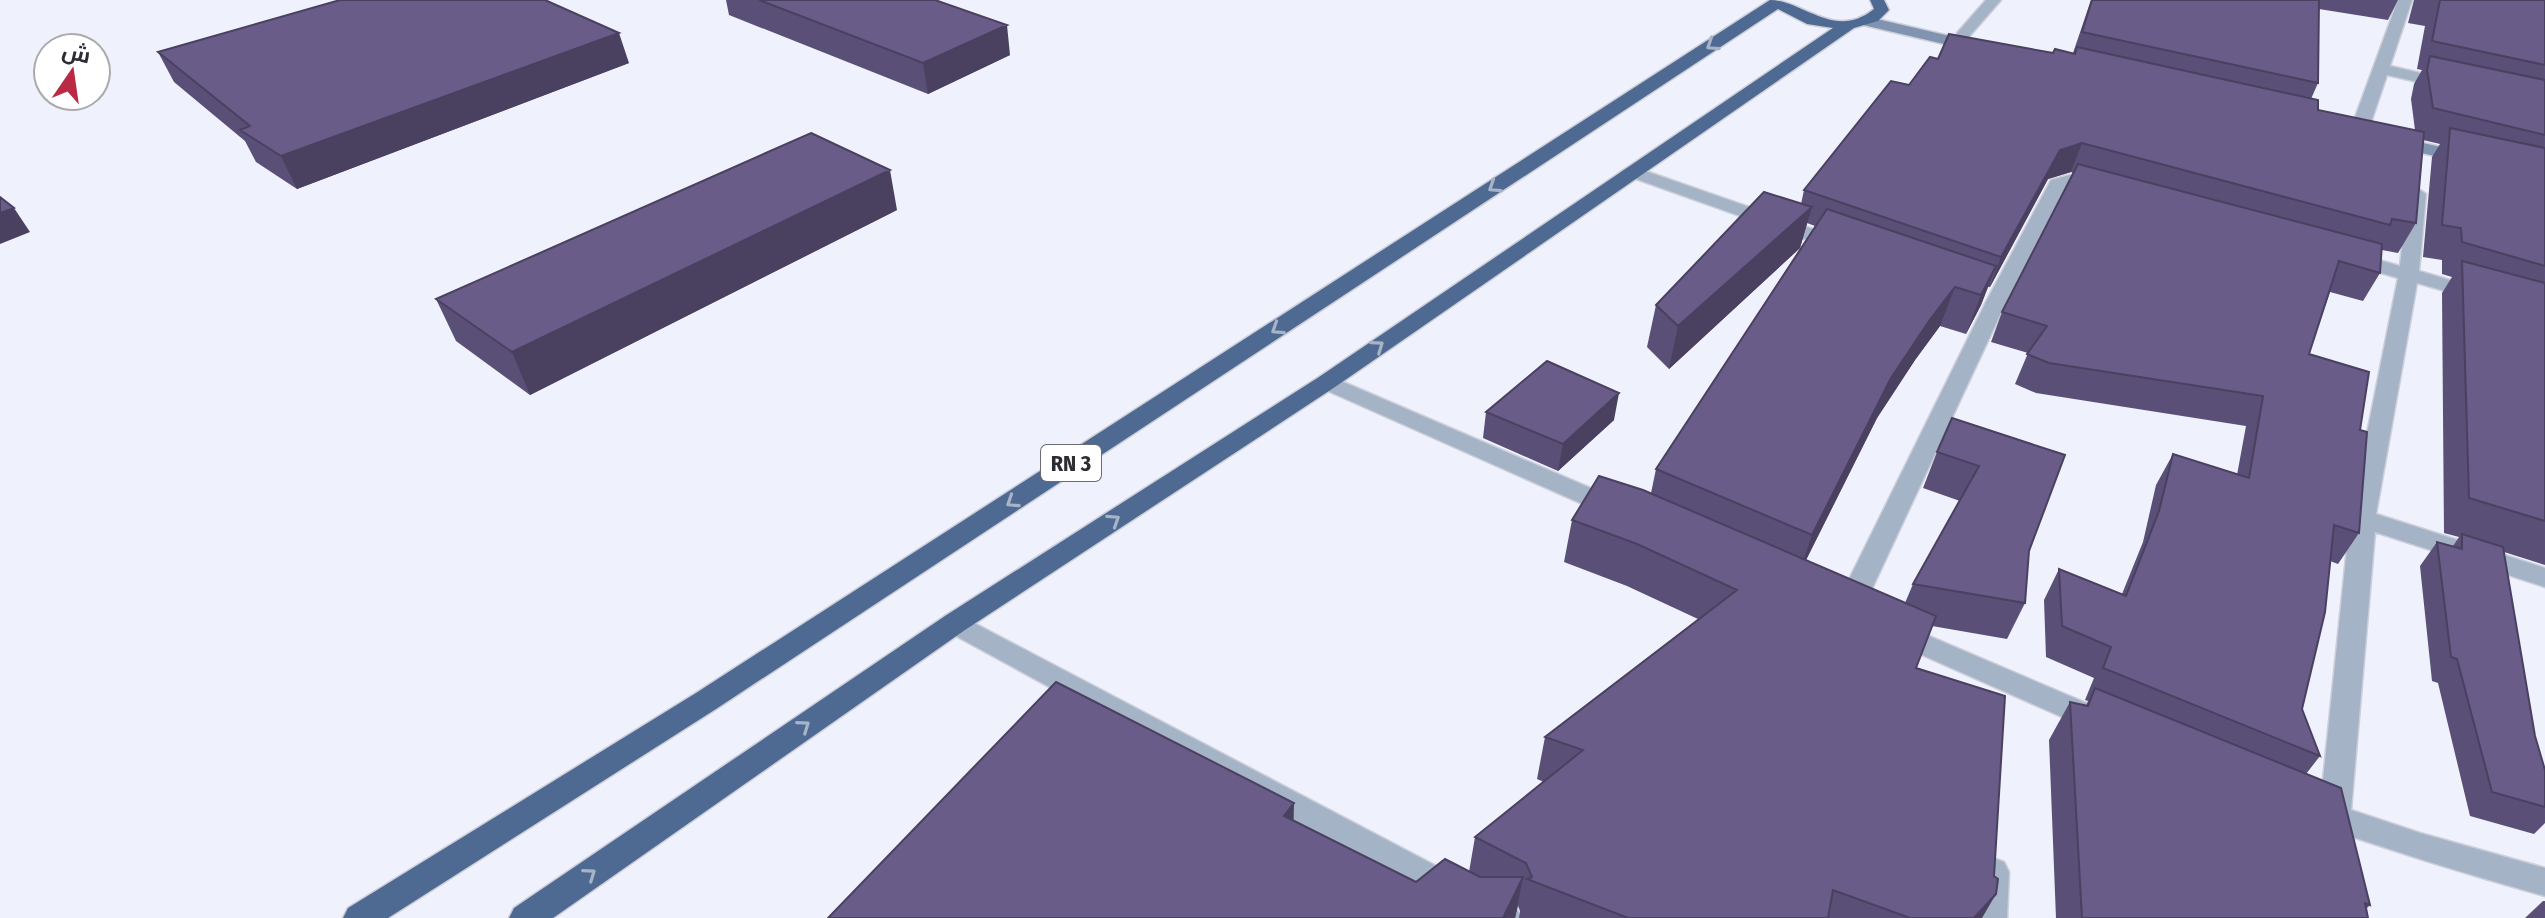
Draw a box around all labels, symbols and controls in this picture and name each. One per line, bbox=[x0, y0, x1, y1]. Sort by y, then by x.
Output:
north arrow bbox=[32, 32, 112, 112]
one-way arrow bbox=[1707, 36, 1721, 51]
text: ش bbox=[60, 37, 93, 69]
one-way arrow bbox=[1489, 178, 1503, 193]
one-way arrow bbox=[1271, 320, 1285, 335]
one-way arrow bbox=[1369, 341, 1383, 356]
road number: RN 3 bbox=[1041, 445, 1101, 481]
one-way arrow bbox=[1006, 492, 1020, 507]
one-way arrow bbox=[1105, 515, 1120, 530]
one-way arrow bbox=[796, 721, 810, 736]
one-way arrow bbox=[582, 869, 596, 884]

